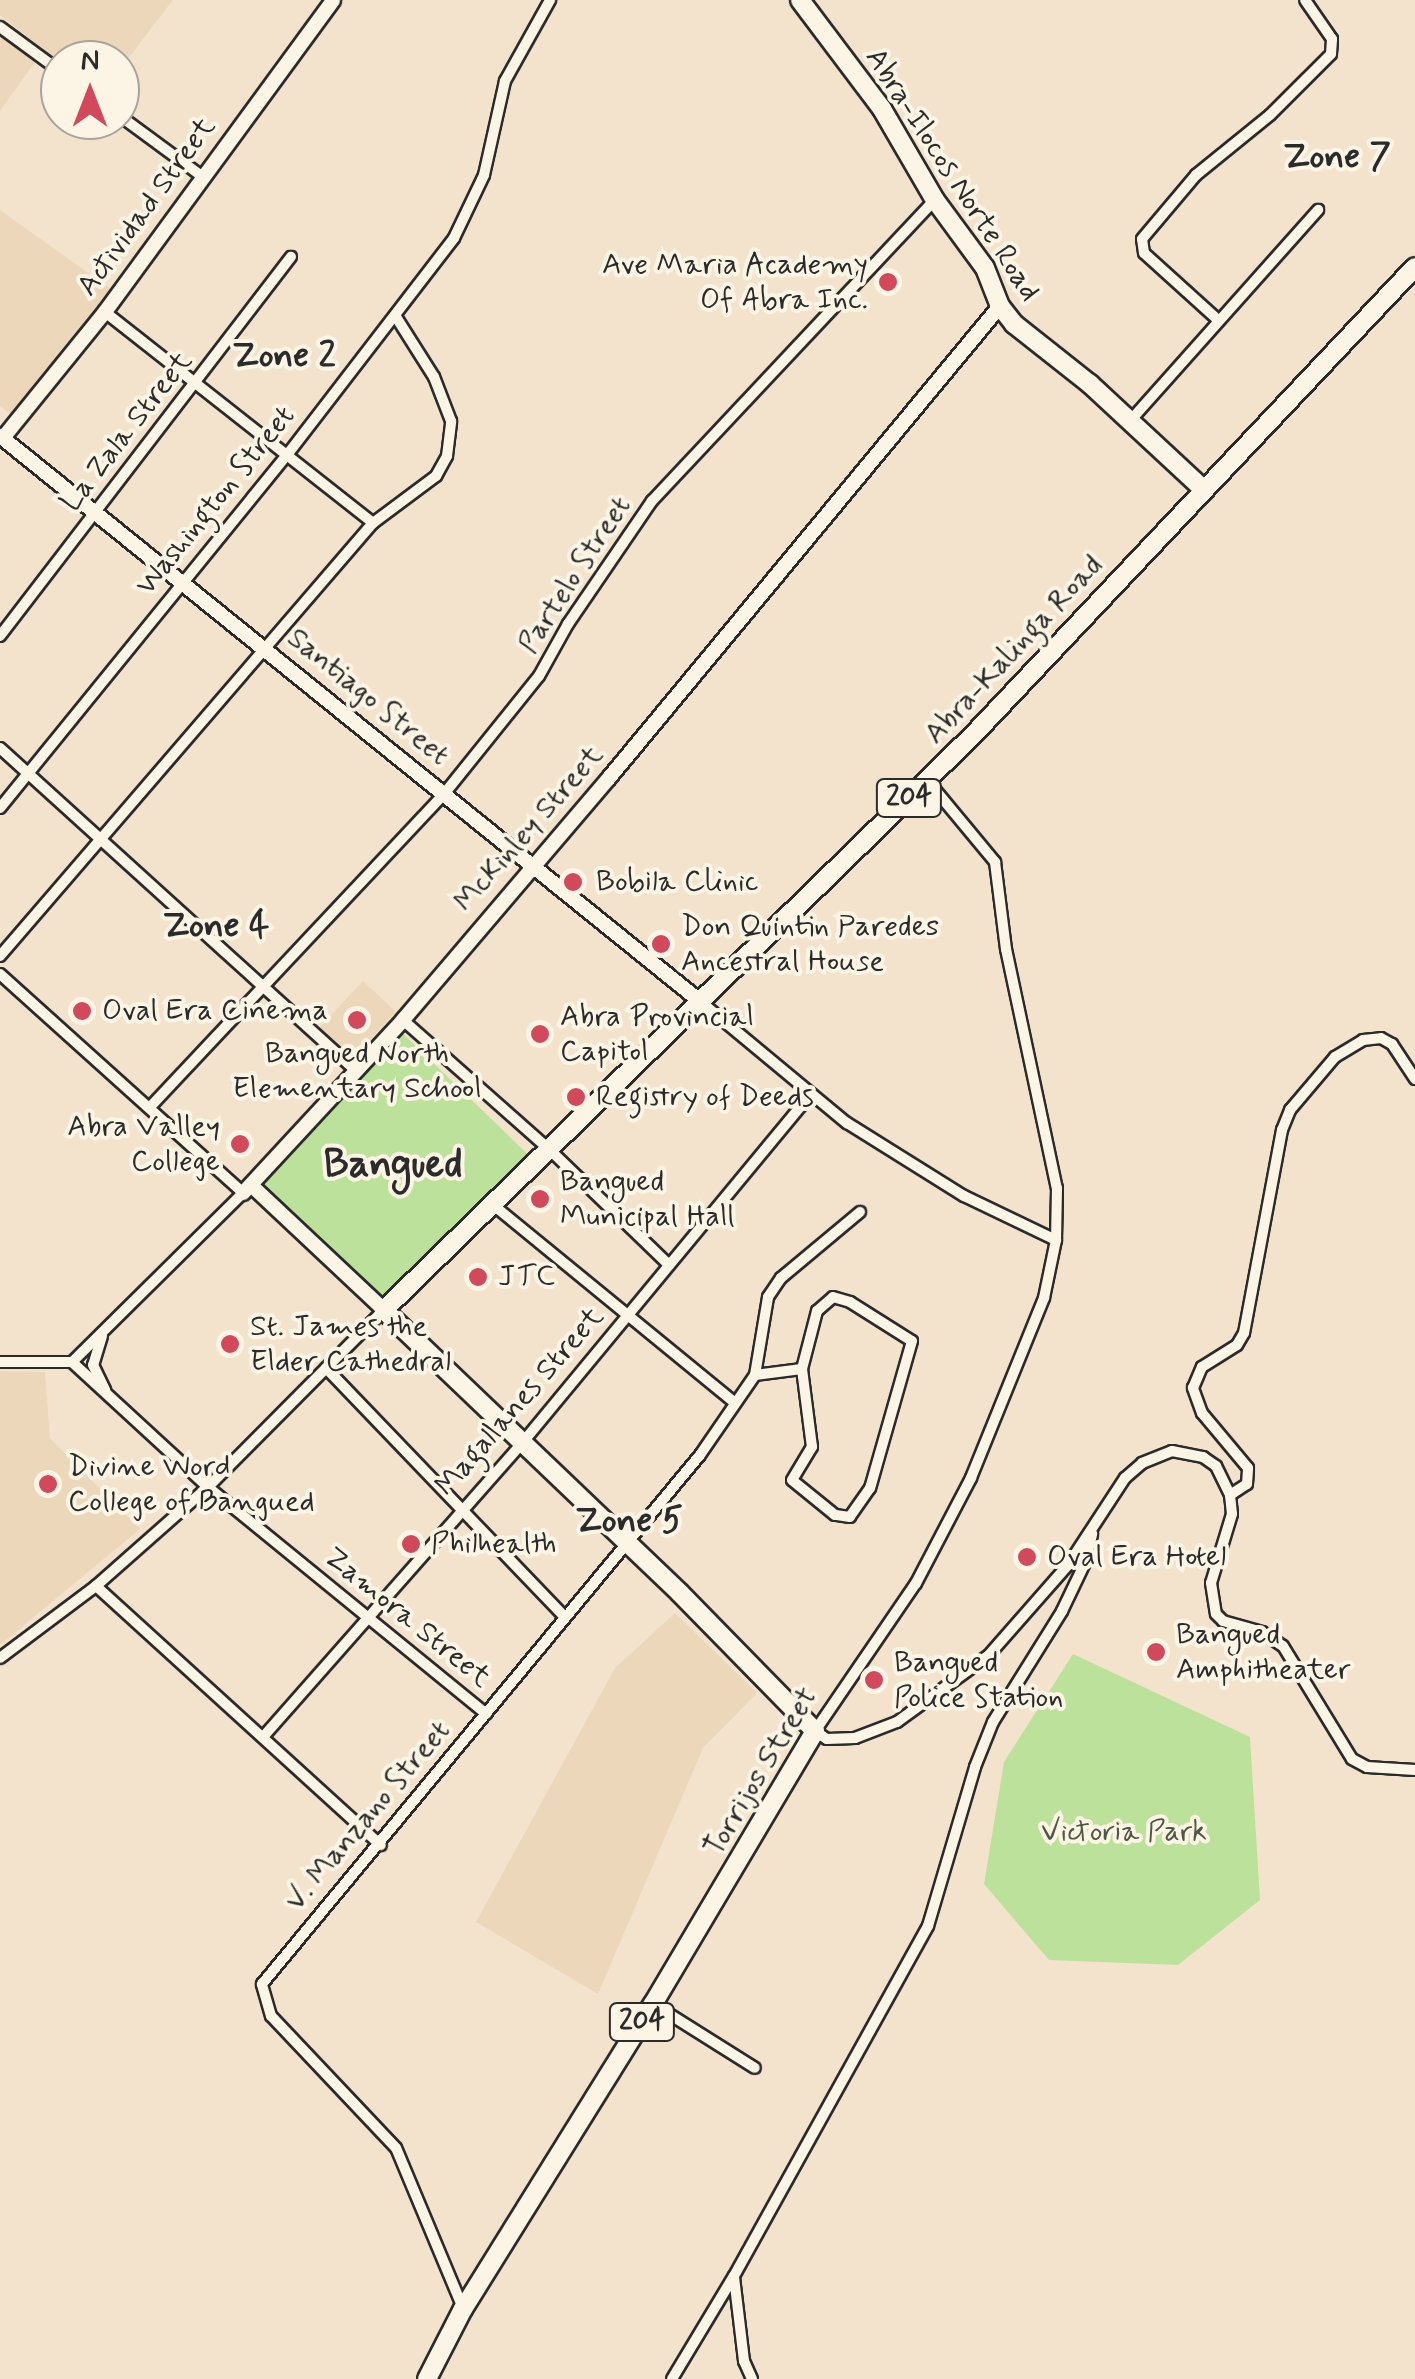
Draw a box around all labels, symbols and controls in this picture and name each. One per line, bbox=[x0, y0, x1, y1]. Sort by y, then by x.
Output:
north arrow bbox=[40, 40, 140, 140]
street label: Abra-Ilocos Norte Road bbox=[857, 42, 1047, 308]
text: N bbox=[81, 43, 99, 80]
street label: Actividad Street bbox=[70, 111, 224, 303]
district label: Zone 7 bbox=[1283, 136, 1391, 178]
place label: Ave Maria Academy Of Abra Inc. bbox=[605, 247, 868, 318]
marker: Ave Maria Academy Of Abra Inc. bbox=[877, 271, 899, 293]
district label: Zone 2 bbox=[232, 335, 336, 377]
street label: La Zala Street bbox=[52, 344, 202, 520]
street label: Washington Street bbox=[127, 397, 305, 605]
street label: Partelo Street bbox=[509, 487, 641, 663]
street label: Abra-Kalinga Road bbox=[919, 550, 1109, 750]
street label: Santiago Street bbox=[277, 619, 459, 775]
street label: McKinley Street bbox=[447, 738, 611, 920]
road number: 204 bbox=[874, 775, 944, 821]
place label: Bobila Clinic bbox=[596, 864, 758, 900]
marker: Bobila Clinic bbox=[560, 869, 586, 895]
district label: Zone 4 bbox=[163, 905, 269, 947]
place label: Don Quintin Paredes Ancestral House bbox=[681, 909, 944, 980]
marker: Don Quintin Paredes Ancestral House bbox=[650, 933, 672, 955]
place label: Oval Era Cinema bbox=[102, 993, 327, 1029]
place label: Abra Provincial Capitol bbox=[560, 999, 752, 1070]
marker: Oval Era Cinema bbox=[71, 1000, 93, 1022]
marker: Bangued North Elementary School bbox=[346, 1009, 368, 1031]
marker: Abra Provincial Capitol bbox=[529, 1023, 551, 1045]
place label: Bangued North Elementary School bbox=[232, 1036, 482, 1106]
place label: Registry of Deeds bbox=[596, 1079, 814, 1115]
marker: Registry of Deeds bbox=[565, 1086, 587, 1108]
place label: Abra Valley College bbox=[76, 1109, 220, 1180]
marker: Abra Valley College bbox=[229, 1133, 251, 1155]
district label: Bangued bbox=[324, 1141, 462, 1189]
place label: Bangued Municipal Hall bbox=[560, 1164, 734, 1234]
marker: Bangued Municipal Hall bbox=[529, 1188, 551, 1210]
place label: JTC bbox=[498, 1259, 555, 1295]
marker: JTC bbox=[467, 1266, 489, 1288]
street label: Magallanes Street bbox=[428, 1300, 612, 1504]
place label: St. James the Elder Cathedral bbox=[250, 1309, 448, 1380]
marker: St. James the Elder Cathedral bbox=[219, 1333, 241, 1355]
place label: Divine Word College of Bangued bbox=[68, 1449, 303, 1520]
marker: Divine Word College of Bangued bbox=[37, 1473, 59, 1495]
district label: Zone 5 bbox=[575, 1500, 683, 1542]
place label: Philhealth bbox=[431, 1526, 556, 1562]
marker: Philhealth bbox=[400, 1533, 422, 1555]
place label: Oval Era Hotel bbox=[1047, 1539, 1224, 1575]
street label: Zamora Street bbox=[316, 1540, 498, 1696]
marker: Oval Era Hotel bbox=[1016, 1546, 1038, 1568]
place label: Bangued Amphitheater bbox=[1176, 1617, 1350, 1688]
marker: Bangued Amphitheater bbox=[1145, 1641, 1167, 1663]
place label: Bangued Police Station bbox=[894, 1645, 1062, 1716]
marker: Bangued Police Station bbox=[863, 1669, 885, 1691]
street label: Torrijos Street bbox=[697, 1681, 825, 1863]
street label: V. Manzano Street bbox=[276, 1711, 460, 1921]
park label: Victoria Park bbox=[1041, 1814, 1207, 1850]
road number: 204 bbox=[607, 1999, 677, 2045]

